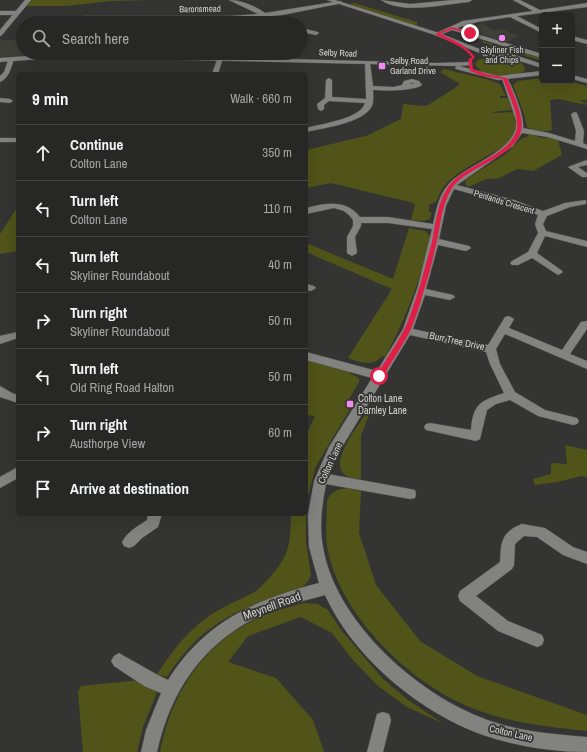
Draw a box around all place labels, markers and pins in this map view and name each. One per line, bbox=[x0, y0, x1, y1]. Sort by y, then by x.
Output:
marker: Skyliner Fish and Chips bbox=[497, 33, 507, 43]
place label: Skyliner Fish and Chips bbox=[480, 44, 524, 66]
place label: Selby Road Garland Drive bbox=[390, 55, 436, 77]
marker: Selby Road Garland Drive bbox=[377, 61, 387, 71]
place label: Colton Lane Darnley Lane bbox=[358, 392, 407, 417]
marker: Colton Lane Darnley Lane bbox=[345, 399, 355, 409]

